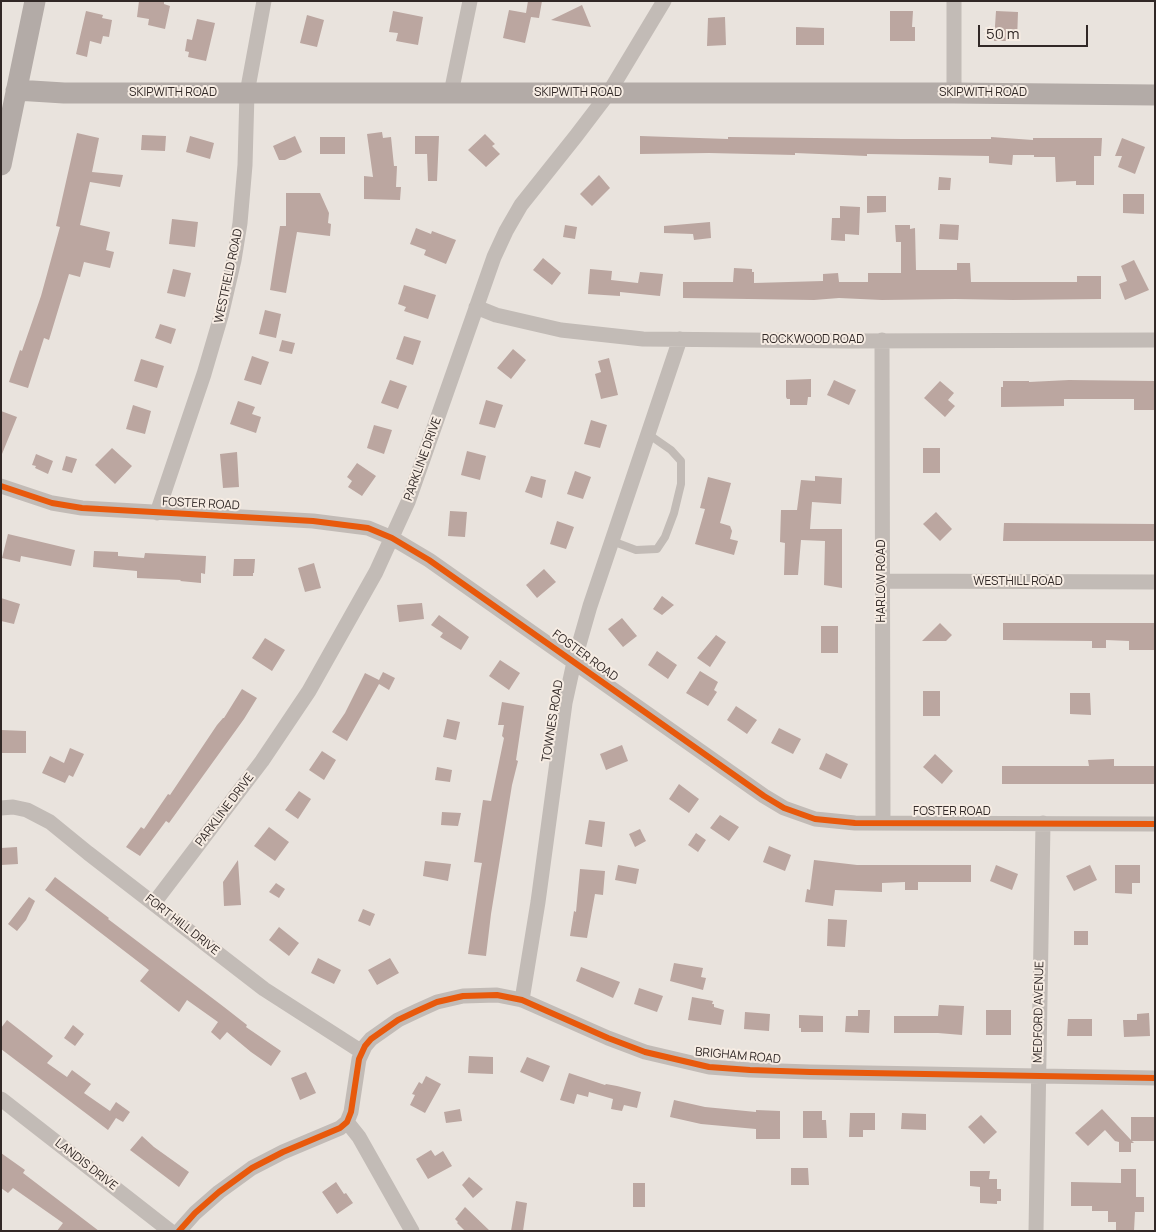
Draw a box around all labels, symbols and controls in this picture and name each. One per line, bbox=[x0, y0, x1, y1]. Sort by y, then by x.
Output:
scale bar bbox=[981, 15, 1091, 47]
text: 50 m bbox=[986, 23, 1020, 44]
street label: SKIPWITH ROAD bbox=[129, 86, 217, 100]
street label: SKIPWITH ROAD bbox=[534, 86, 622, 100]
street label: SKIPWITH ROAD bbox=[939, 86, 1027, 100]
street label: WESTFIELD ROAD bbox=[212, 227, 246, 325]
street label: ROCKWOOD ROAD bbox=[762, 333, 864, 347]
street label: PARKLINE DRIVE bbox=[401, 415, 445, 503]
street label: FOSTER ROAD bbox=[162, 495, 240, 513]
street label: HARLOW ROAD bbox=[875, 540, 889, 622]
street label: WESTHILL ROAD bbox=[973, 575, 1063, 589]
street label: FOSTER ROAD bbox=[549, 627, 621, 685]
street label: TOWNES ROAD bbox=[539, 679, 567, 763]
street label: PARKLINE DRIVE bbox=[193, 771, 257, 849]
street label: FOSTER ROAD bbox=[913, 805, 991, 819]
street label: FORT HILL DRIVE bbox=[142, 892, 222, 958]
street label: MEDFORD AVENUE bbox=[1031, 961, 1047, 1063]
street label: BRIGHAM ROAD bbox=[694, 1045, 782, 1067]
street label: LANDIS DRIVE bbox=[52, 1136, 120, 1194]

